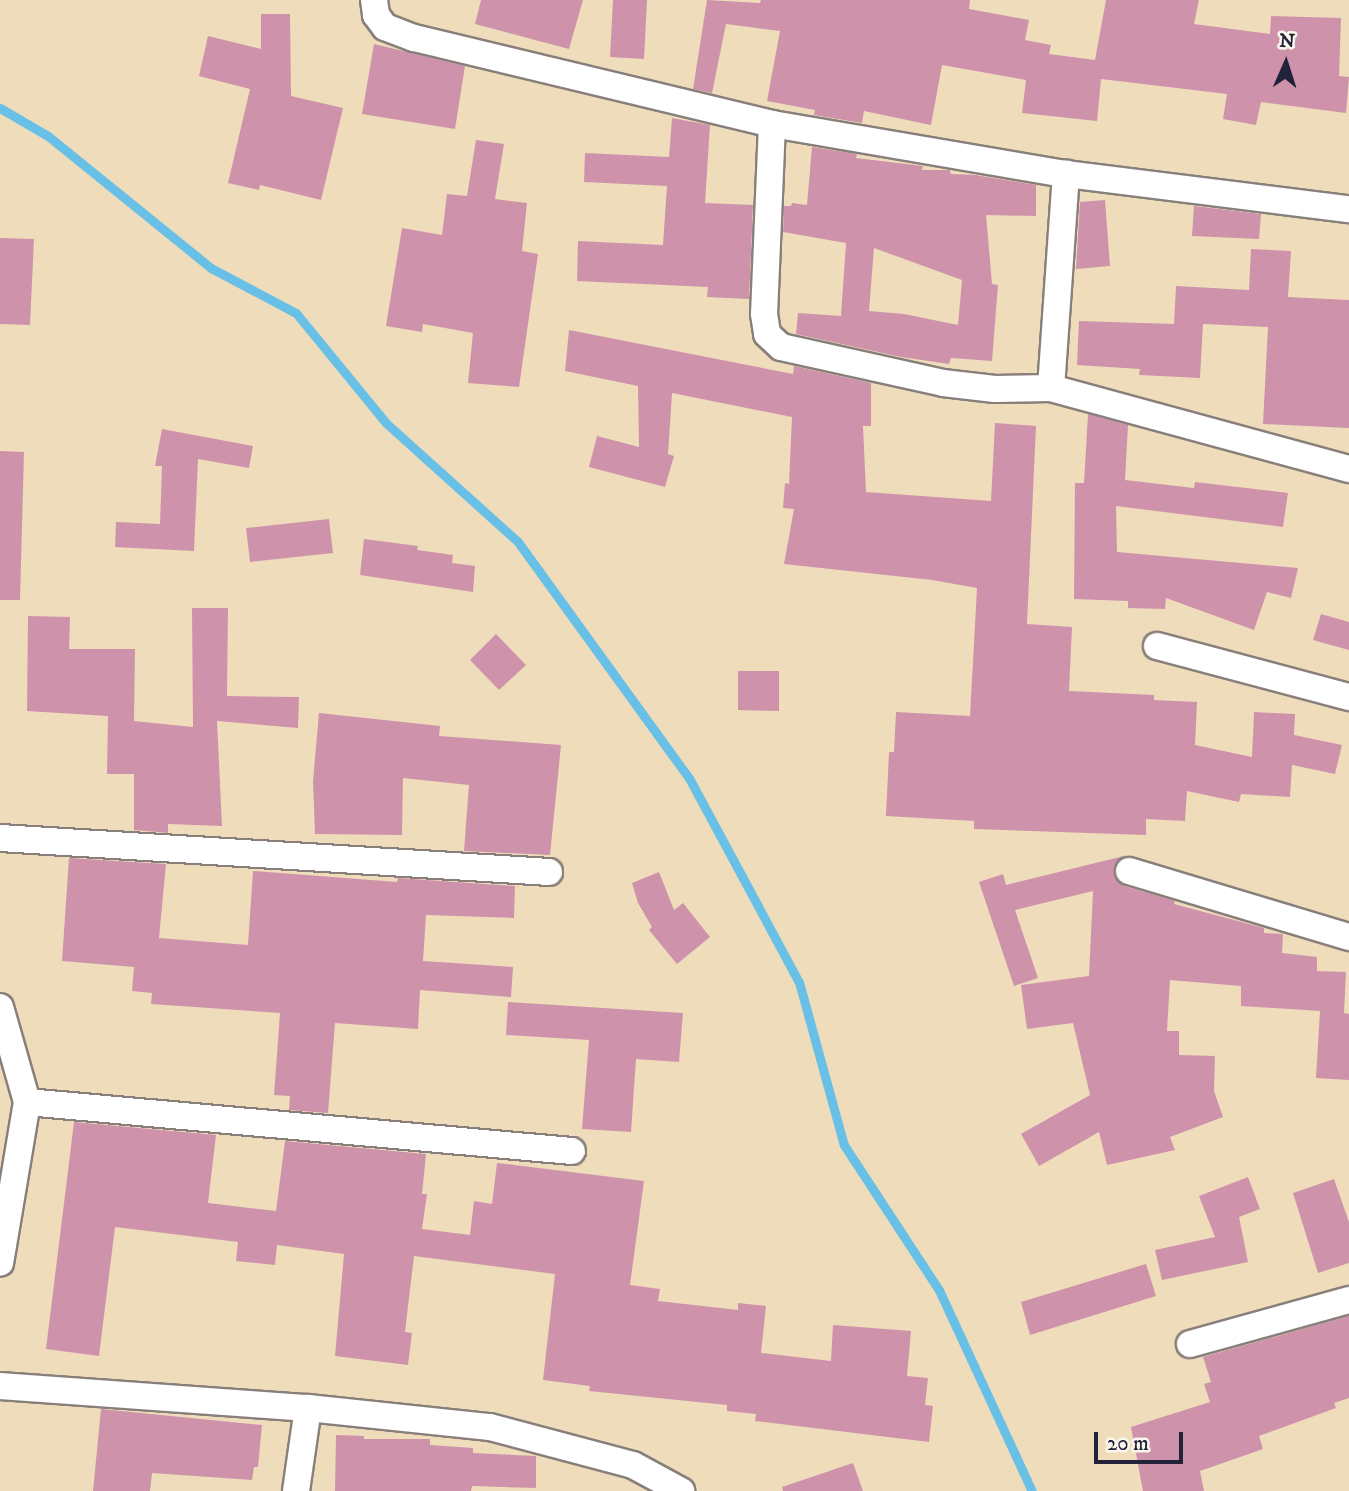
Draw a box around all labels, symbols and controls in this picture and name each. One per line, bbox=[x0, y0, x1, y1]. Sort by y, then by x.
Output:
north arrow bbox=[1251, 28, 1321, 98]
text: N bbox=[1279, 30, 1296, 53]
scale bar bbox=[1097, 1418, 1186, 1462]
text: 20 m bbox=[1107, 1431, 1149, 1457]

